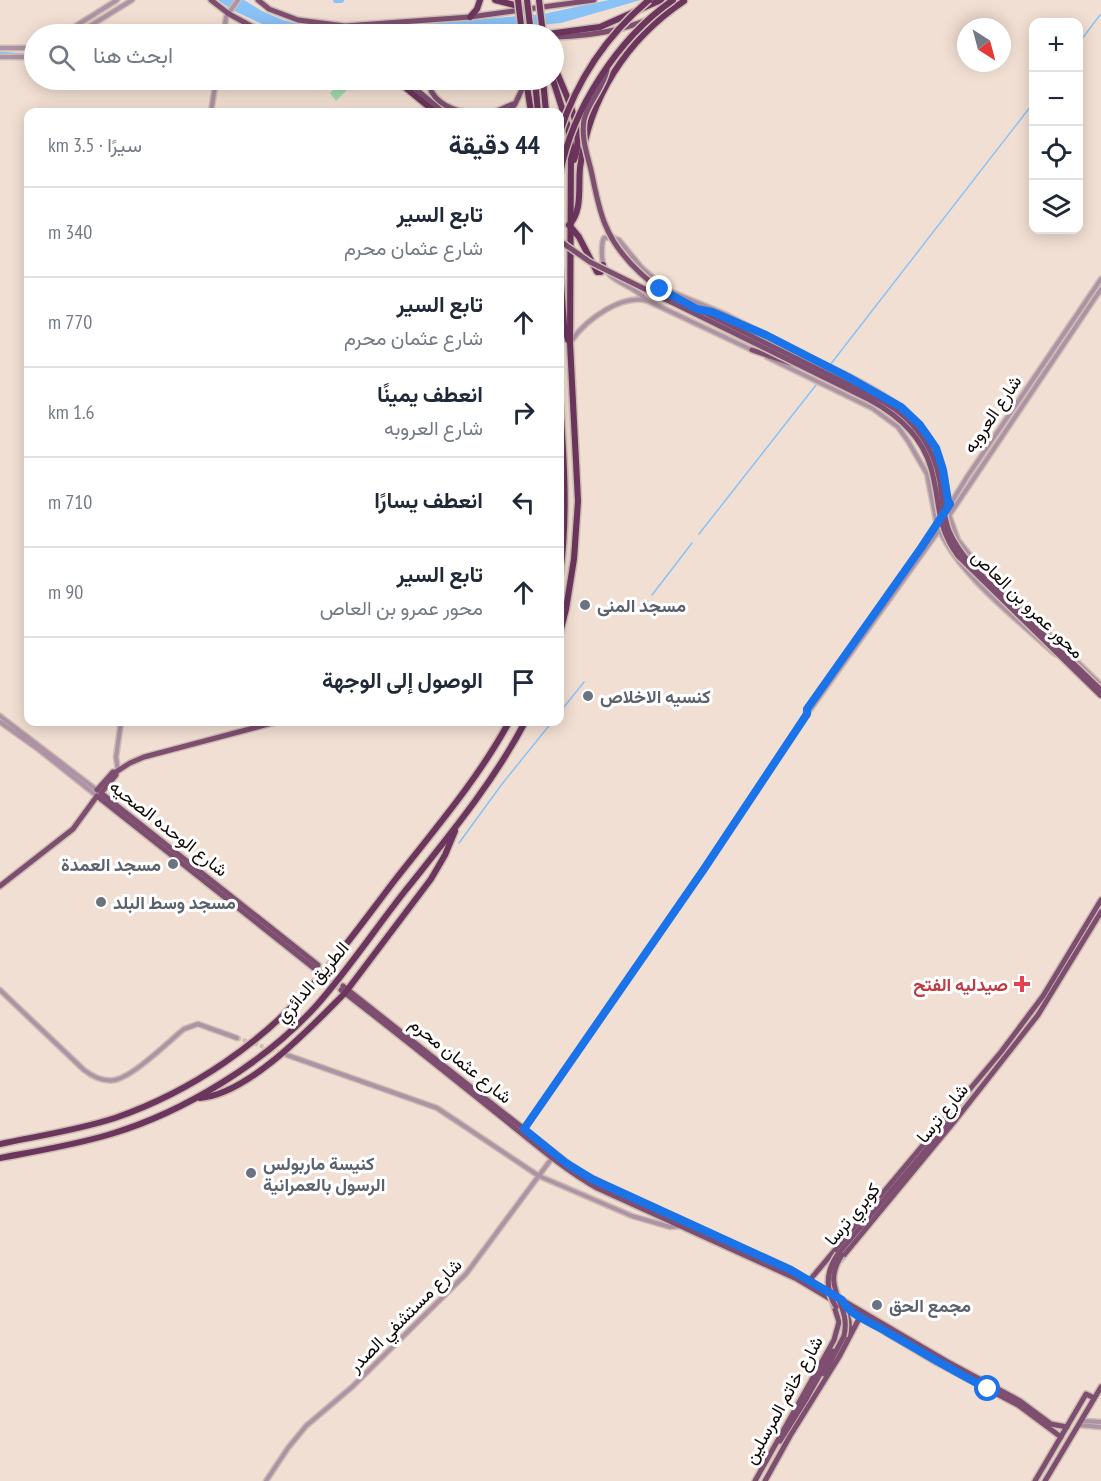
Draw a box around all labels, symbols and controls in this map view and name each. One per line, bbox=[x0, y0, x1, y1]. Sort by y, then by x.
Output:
north arrow bbox=[957, 18, 1011, 72]
map controls bbox=[1029, 18, 1083, 234]
button: + bbox=[1029, 18, 1083, 72]
search box bbox=[24, 24, 564, 90]
icon: search bbox=[45, 41, 78, 74]
text: ابحث هنا bbox=[93, 41, 173, 69]
button: − bbox=[1029, 72, 1083, 126]
button: locate bbox=[1029, 126, 1083, 180]
text: 44 دقيقة bbox=[449, 128, 540, 161]
text: سيرًا · 3.5 km bbox=[48, 132, 142, 158]
button: layers bbox=[1029, 180, 1083, 234]
text: تابع السير bbox=[396, 200, 483, 228]
icon: ahead bbox=[507, 216, 540, 249]
text: 340 m bbox=[48, 219, 92, 245]
text: شارع عثمان محرم bbox=[344, 235, 483, 261]
route end bbox=[646, 275, 672, 301]
text: تابع السير bbox=[396, 290, 483, 318]
icon: ahead bbox=[507, 306, 540, 339]
text: 770 m bbox=[48, 309, 92, 335]
text: شارع عثمان محرم bbox=[344, 325, 483, 351]
street label: شارع العروبه bbox=[958, 371, 1027, 458]
text: انعطف يمينًا bbox=[377, 380, 483, 408]
icon: right bbox=[507, 396, 540, 429]
text: 1.6 km bbox=[48, 399, 95, 425]
text: شارع العروبه bbox=[384, 415, 483, 441]
text: انعطف يسارًا bbox=[374, 486, 483, 514]
icon: left bbox=[507, 486, 540, 519]
text: 710 m bbox=[48, 489, 92, 515]
street label: محور عمرو بن العاص bbox=[967, 545, 1089, 663]
text: تابع السير bbox=[396, 560, 483, 588]
icon: ahead bbox=[507, 576, 540, 609]
text: 90 m bbox=[48, 579, 83, 605]
place label: مسجد المنى bbox=[597, 594, 686, 617]
text: محور عمرو بن العاص bbox=[320, 595, 483, 621]
marker: مسجد المنى bbox=[578, 598, 592, 612]
text: الوصول إلى الوجهة bbox=[322, 666, 483, 694]
icon: arrive bbox=[507, 666, 540, 699]
place label: كنسيه الاخلاص bbox=[600, 685, 711, 708]
marker: كنسيه الاخلاص bbox=[581, 689, 595, 703]
street label: شارع الوحده الصحيه bbox=[104, 775, 233, 882]
place label: مسجد العمدة bbox=[61, 853, 161, 876]
marker: مسجد العمدة bbox=[166, 857, 180, 871]
place label: مسجد وسط البلد bbox=[113, 891, 236, 914]
marker: مسجد وسط البلد bbox=[94, 895, 108, 909]
street label: الطريق الدائري bbox=[271, 937, 357, 1030]
place label: صيدليه الفتح bbox=[913, 973, 1008, 997]
marker: صيدليه الفتح bbox=[1013, 975, 1031, 993]
street label: شارع عثمان محرم bbox=[405, 1012, 517, 1109]
street label: شارع ترسا bbox=[911, 1079, 974, 1148]
place label: كنيسة ماربولس الرسول بالعمرانية bbox=[263, 1152, 385, 1196]
marker: كنيسة ماربولس الرسول بالعمرانية bbox=[244, 1166, 258, 1180]
street label: كوبري ترسا bbox=[819, 1178, 888, 1253]
street label: شارع مستشفي الصدر bbox=[343, 1253, 470, 1380]
place label: مجمع الحق bbox=[889, 1294, 971, 1318]
marker: مجمع الحق bbox=[870, 1298, 884, 1312]
street label: شارع خاتم المرسلين bbox=[738, 1332, 829, 1469]
route start bbox=[974, 1375, 1000, 1401]

